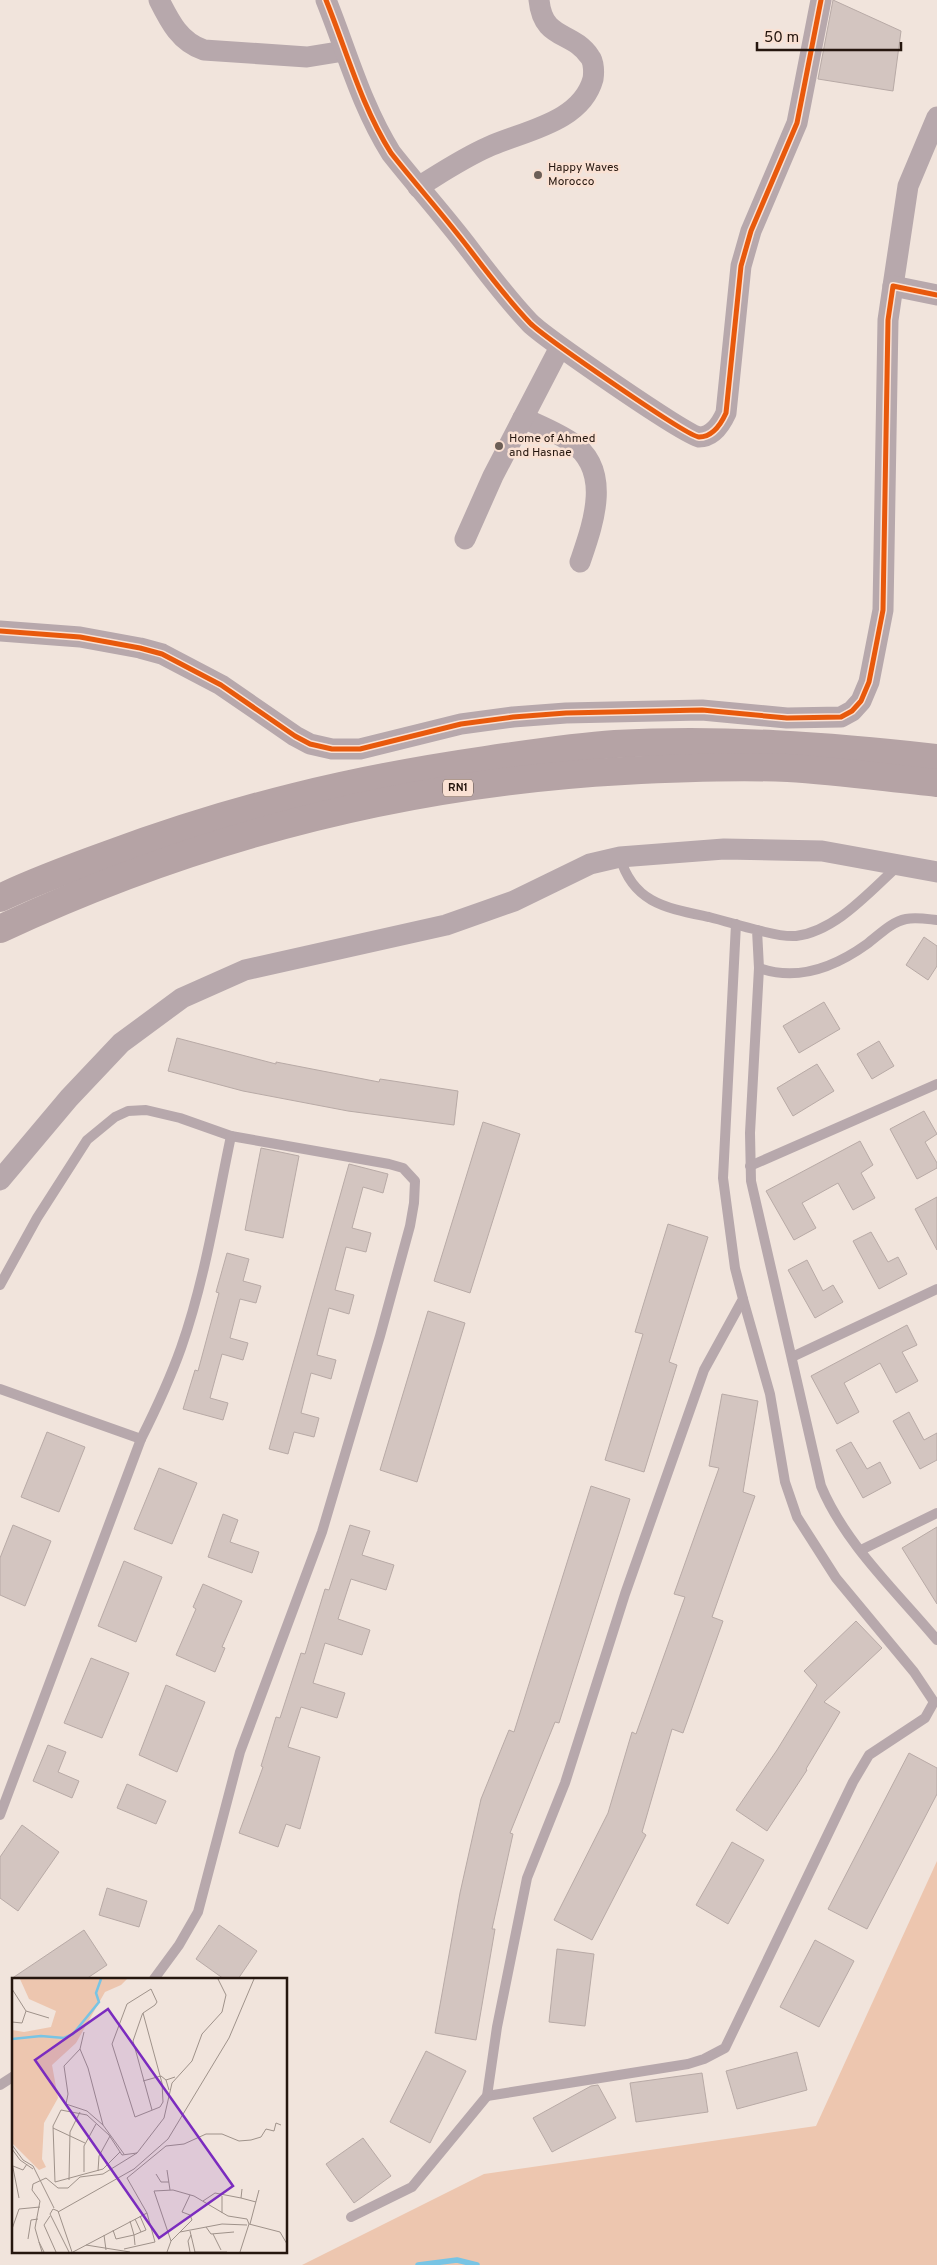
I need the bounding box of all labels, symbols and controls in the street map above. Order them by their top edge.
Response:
scale bar [757,20,901,52]
text: 50 m [764,29,799,48]
place label: Happy Waves Morocco [548,160,619,190]
marker: Happy Waves Morocco [532,169,544,181]
place label: Home of Ahmed and Hasnae [509,431,595,461]
marker: Home of Ahmed and Hasnae [493,440,505,452]
road number: RN1 [443,780,473,796]
inset map [12,1978,288,2252]

